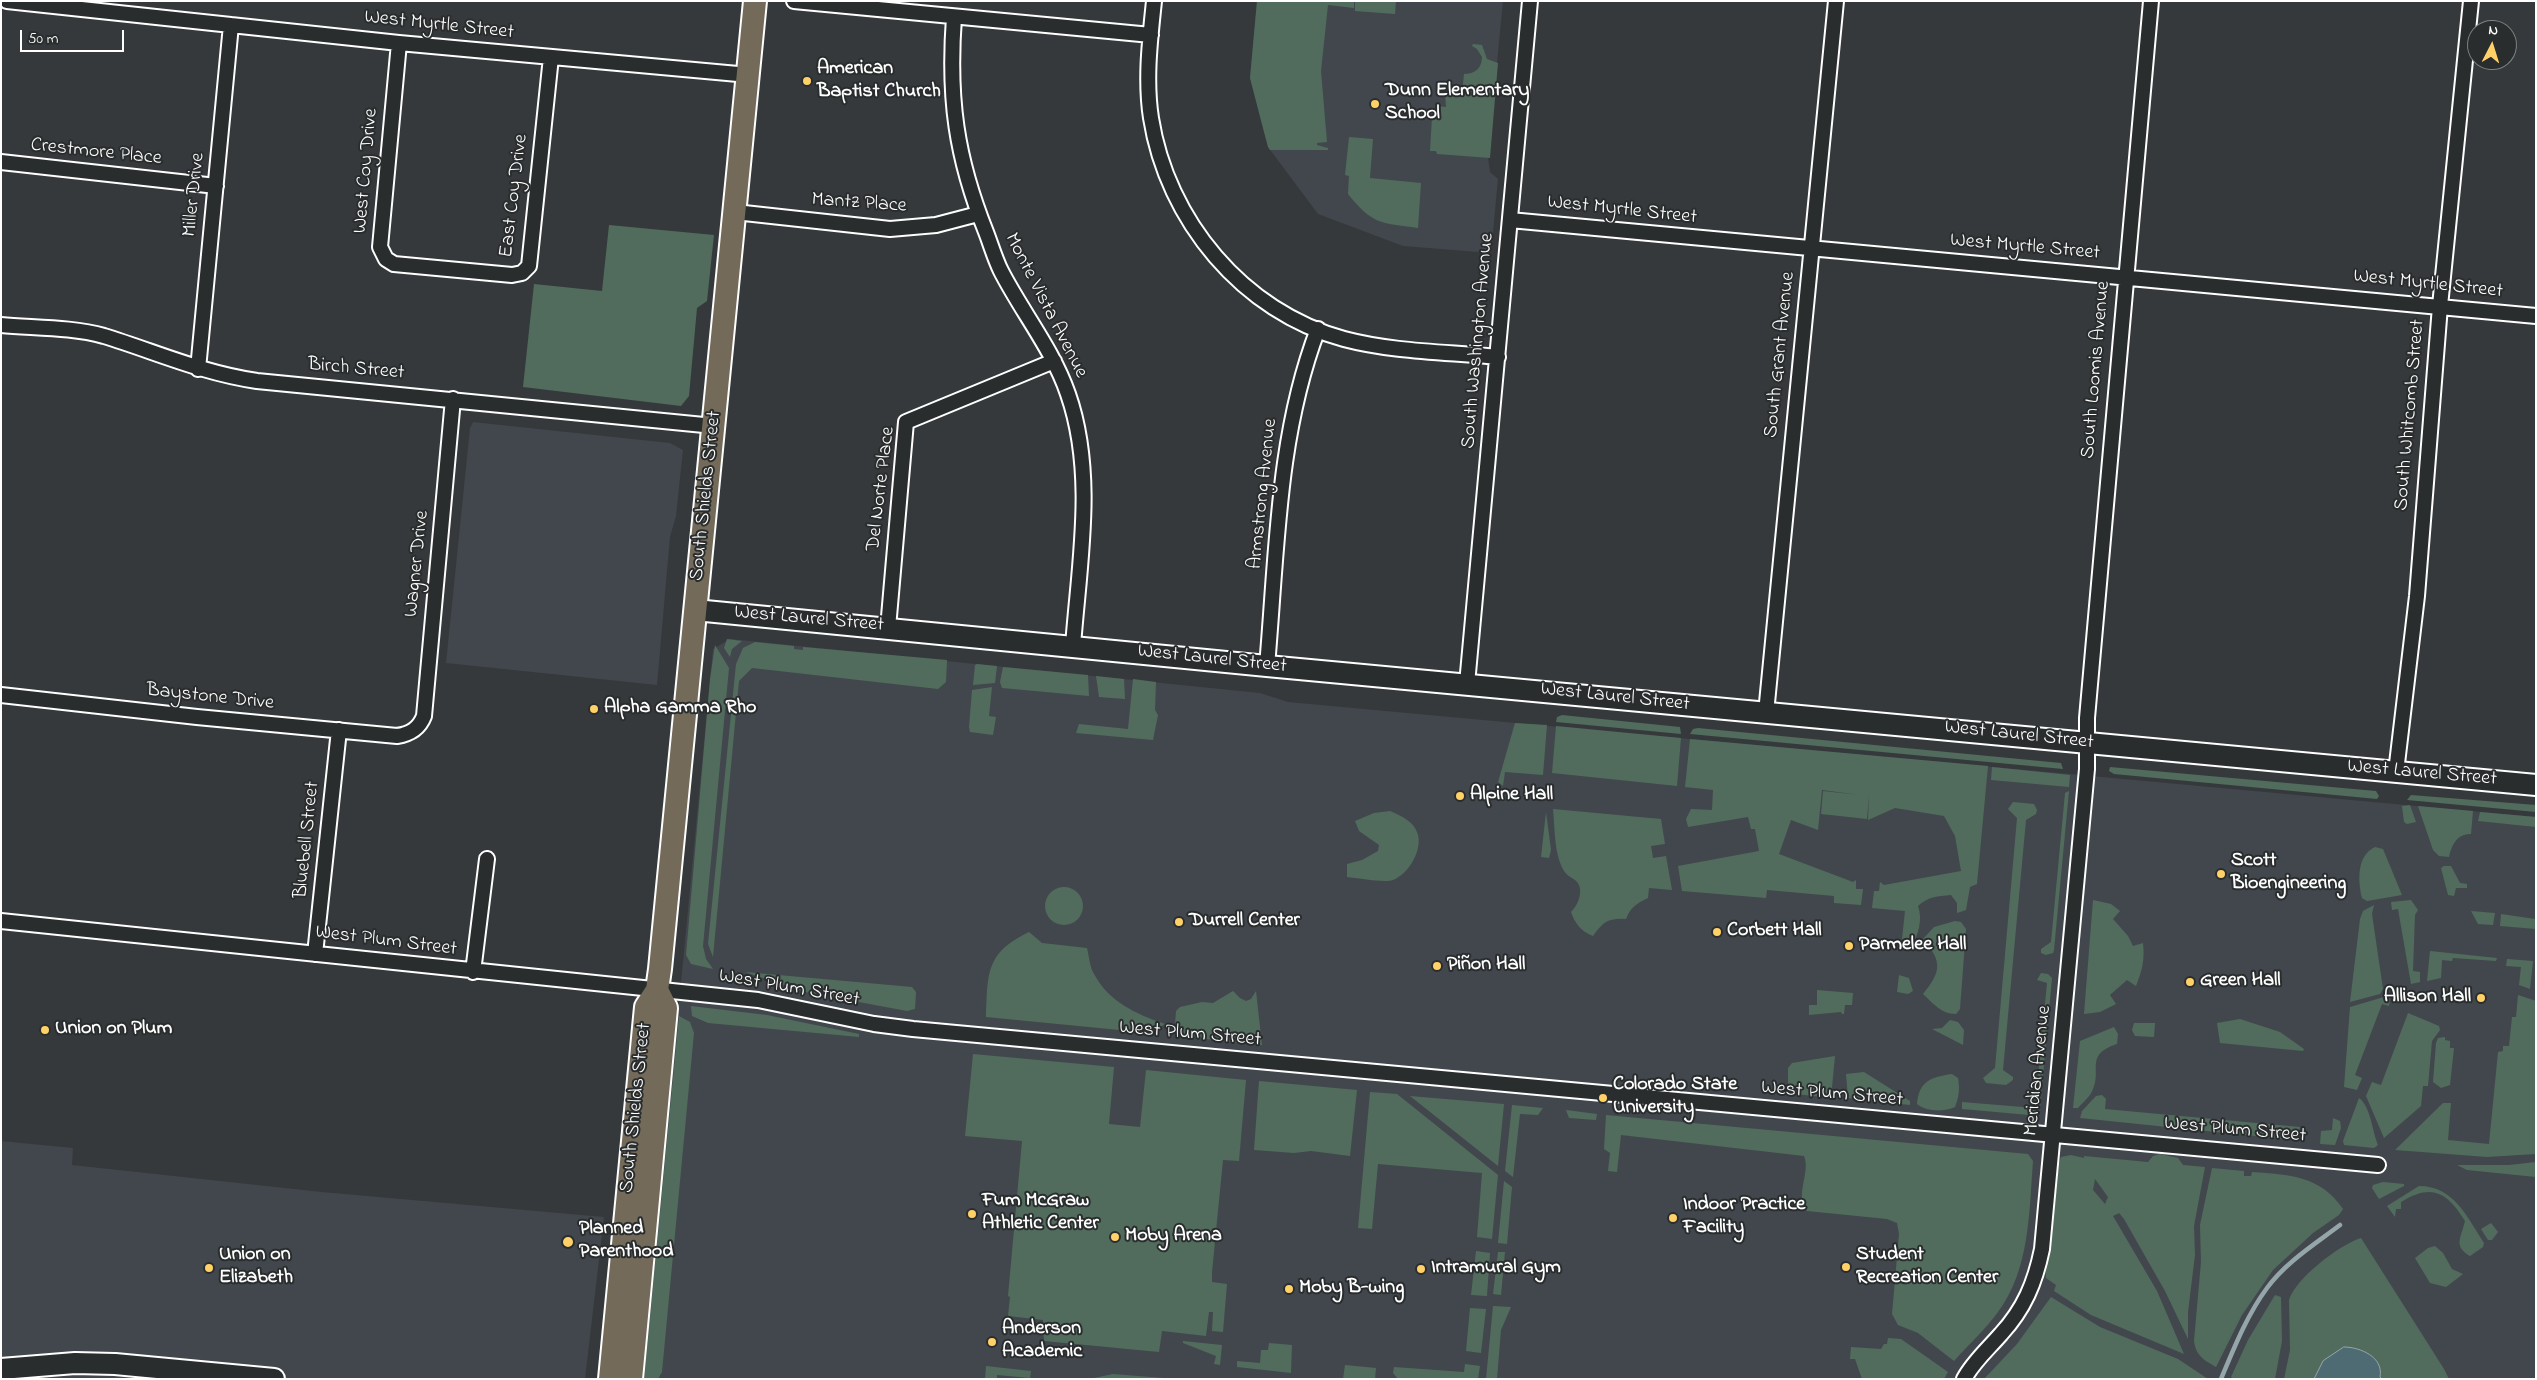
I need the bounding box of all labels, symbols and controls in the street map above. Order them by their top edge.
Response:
street label: West Myrtle Street [363,6,515,46]
scale bar [22,20,126,52]
north arrow [2467,20,2517,70]
text: N [2488,20,2499,41]
text: 50 m [28,28,58,50]
place label: American Baptist Church [817,58,941,105]
marker: American Baptist Church [801,75,813,87]
place label: Dunn Elementary School [1385,80,1529,127]
marker: Dunn Elementary School [1369,98,1381,110]
street label: West Coy Drive [350,107,384,235]
street label: East Coy Drive [496,133,534,259]
street label: Crestmore Place [29,134,163,172]
street label: Miller Drive [179,152,211,238]
street label: Mantz Place [811,189,907,219]
street label: West Myrtle Street [1546,191,1698,231]
street label: Monte Vista Avenue [998,229,1092,383]
street label: West Myrtle Street [1949,229,2101,267]
street label: South Washington Avenue [1458,232,1500,450]
street label: West Myrtle Street [2352,265,2504,305]
street label: South Grant Avenue [1760,271,1802,439]
street label: South Loomis Avenue [2077,280,2117,460]
street label: South Whitcomb Street [2391,318,2431,512]
street label: Birch Street [307,354,405,386]
street label: South Shields Street [686,410,728,582]
street label: Armstrong Avenue [1244,418,1284,570]
street label: Del Norte Place [862,425,902,553]
street label: Wagner Drive [400,509,436,619]
street label: West Laurel Street [733,602,885,638]
street label: West Laurel Street [1136,640,1288,680]
street label: West Laurel Street [1539,678,1691,718]
street label: Baystone Drive [145,679,275,717]
place label: Alpha Gamma Rho [604,697,756,721]
marker: Alpha Gamma Rho [588,703,600,715]
street label: West Laurel Street [1943,716,2095,756]
street label: West Laurel Street [2346,756,2498,792]
street label: Bluebell Street [290,780,326,900]
place label: Alpine Hall [1470,784,1553,808]
marker: Alpine Hall [1454,790,1466,802]
place label: Scott Bioengineering [2231,850,2346,897]
marker: Scott Bioengineering [2215,868,2227,880]
place label: Durrell Center [1189,910,1300,934]
marker: Durrell Center [1173,916,1185,928]
place label: Corbett Hall [1727,920,1822,944]
street label: West Plum Street [314,921,458,963]
marker: Corbett Hall [1711,926,1723,938]
place label: Parmelee Hall [1859,934,1966,958]
marker: Parmelee Hall [1843,940,1855,952]
place label: Piñon Hall [1447,954,1525,978]
marker: Piñon Hall [1431,960,1443,972]
street label: West Plum Street [717,965,861,1013]
place label: Green Hall [2200,970,2281,994]
marker: Green Hall [2184,976,2196,988]
place label: Allison Hall [2384,986,2471,1010]
marker: Allison Hall [2475,992,2487,1004]
street label: Meridian Avenue [2020,1005,2058,1137]
street label: West Plum Street [1118,1017,1262,1053]
place label: Union on Plum [55,1018,172,1042]
street label: South Shields Street [616,1022,658,1194]
marker: Union on Plum [39,1024,51,1036]
place label: Colorado State University [1613,1074,1737,1121]
street label: West Plum Street [1760,1077,1904,1113]
marker: Colorado State University [1597,1092,1609,1104]
street label: West Plum Street [2163,1113,2307,1149]
place label: Fum McGraw Athletic Center [982,1190,1099,1237]
place label: Indoor Practice Facility [1683,1194,1805,1241]
marker: Fum McGraw Athletic Center [966,1208,978,1220]
marker: Indoor Practice Facility [1667,1212,1679,1224]
place label: Planned Parenthood [579,1218,673,1265]
place label: Moby Arena [1125,1225,1222,1249]
marker: Moby Arena [1109,1231,1121,1243]
marker: Planned Parenthood [561,1235,575,1249]
place label: Union on Elizabeth [219,1244,293,1291]
place label: Student Recreation Center [1856,1244,1998,1291]
place label: Intramural Gym [1431,1257,1561,1281]
marker: Student Recreation Center [1840,1261,1852,1273]
marker: Union on Elizabeth [203,1262,215,1274]
marker: Intramural Gym [1415,1263,1427,1275]
place label: Moby B-wing [1299,1277,1404,1301]
marker: Moby B-wing [1283,1283,1295,1295]
place label: Anderson Academic [1002,1318,1082,1365]
marker: Anderson Academic [986,1336,998,1348]

